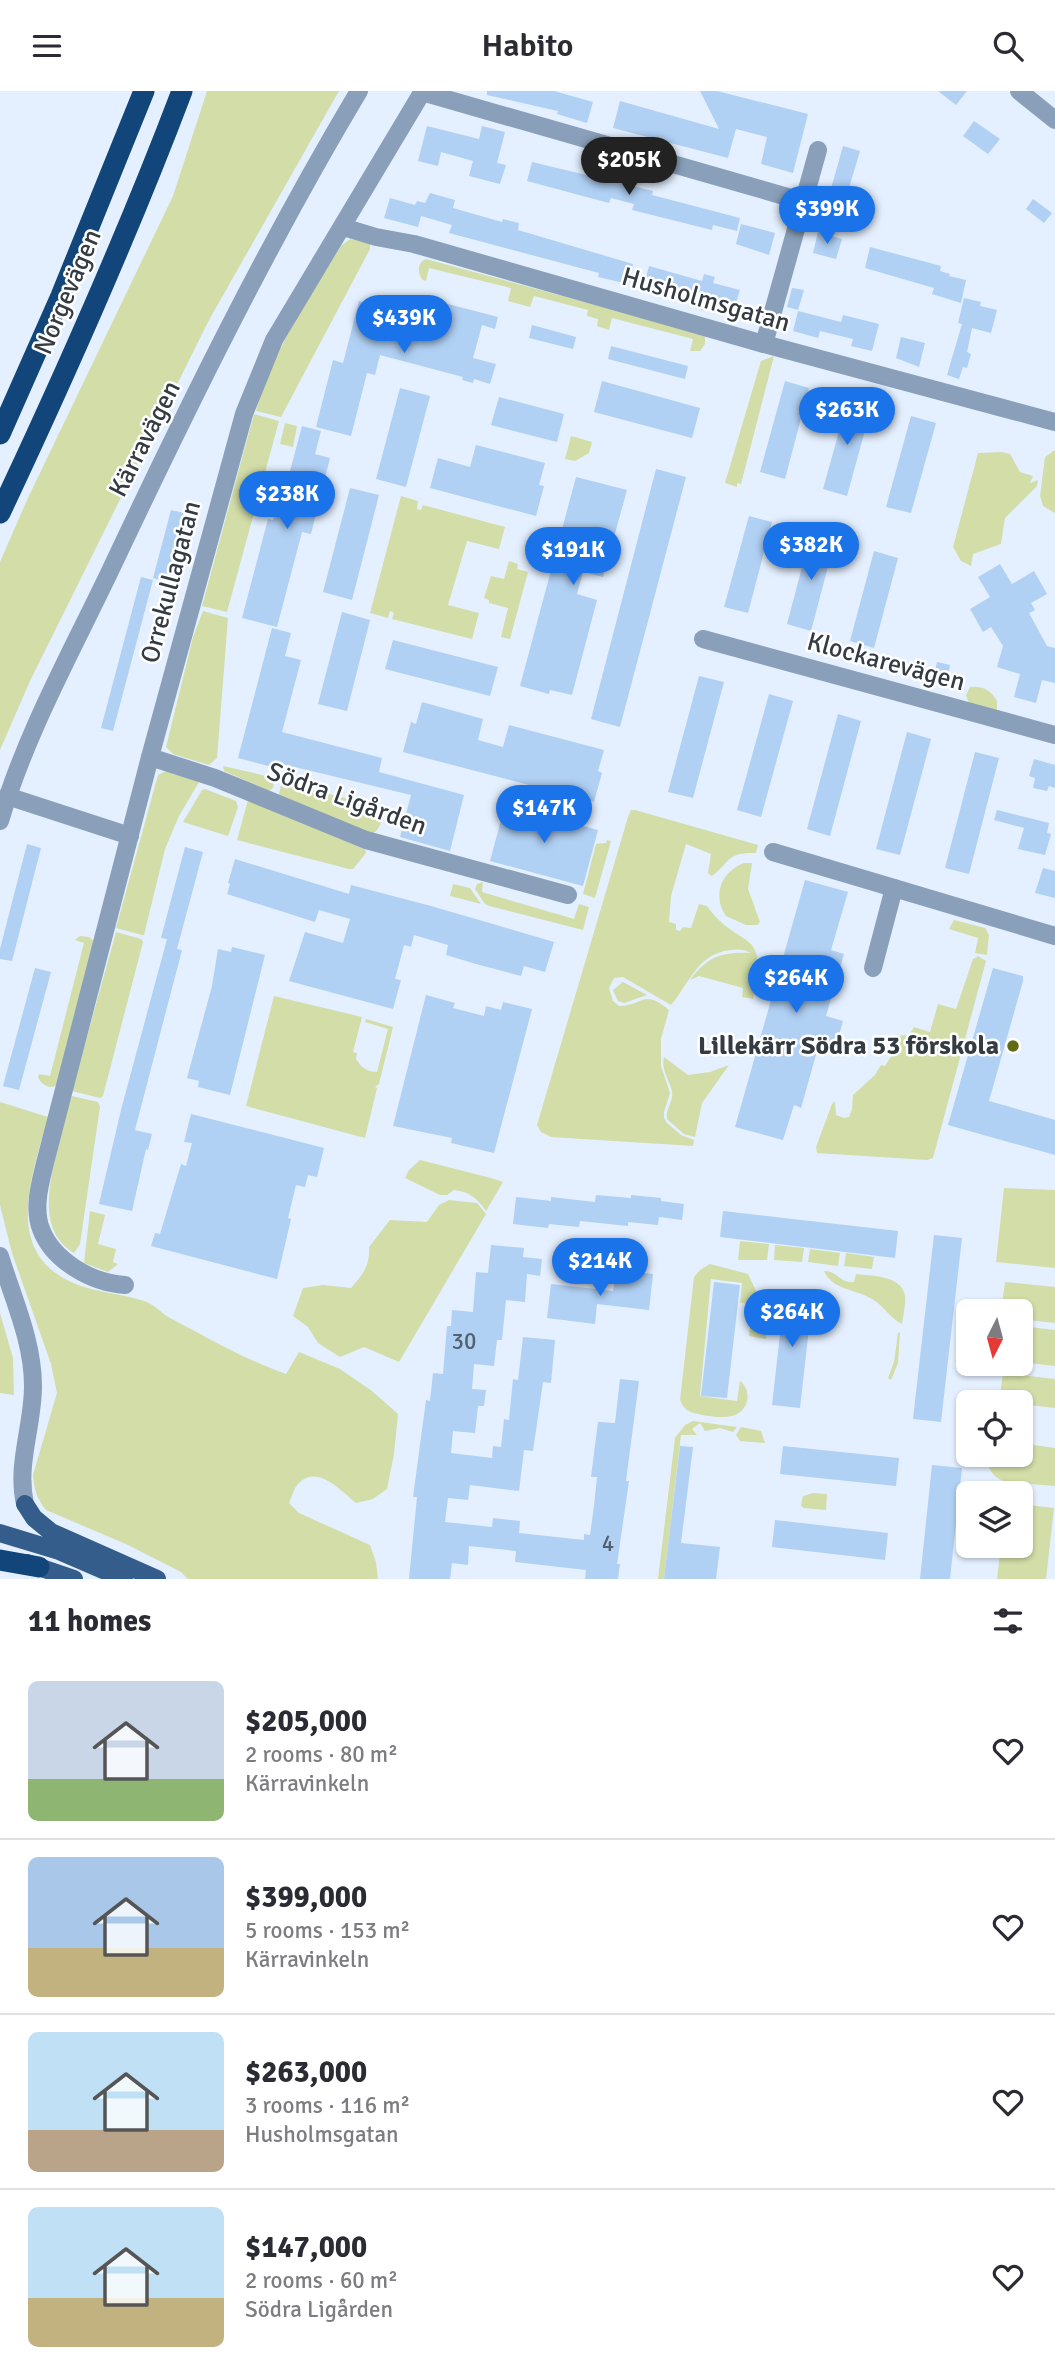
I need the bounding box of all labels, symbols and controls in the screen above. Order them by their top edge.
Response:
text: Habito [481,26,574,65]
icon: menu [28,27,66,65]
icon: search [989,27,1027,65]
pin: $205K [580,137,678,197]
text: $205K [597,145,661,174]
pin: $399K [778,187,876,246]
text: $399K [795,194,859,223]
street label: Norgevägen [27,225,109,359]
street label: Husholmsgatan [618,261,794,339]
pin: $439K [355,295,453,355]
text: $439K [372,303,436,332]
street label: Kärravägen [102,376,188,502]
pin: $263K [798,387,896,447]
text: $263K [815,395,879,424]
pin: $238K [238,471,336,531]
text: $238K [255,479,319,508]
street label: Orrekullagatan [134,497,208,667]
pin: $382K [762,523,860,582]
pin: $191K [524,527,622,587]
text: $382K [779,530,843,559]
text: $191K [541,535,605,564]
street label: Klockarevägen [803,626,969,698]
street label: Södra Ligården [263,755,431,843]
pin: $147K [495,785,593,845]
text: $147K [512,793,576,822]
pin: $264K [747,955,845,1015]
text: $264K [764,963,828,992]
place label: Lillekärr Södra 53 förskola [698,1030,999,1062]
marker: Lillekärr Södra 53 förskola [1005,1038,1021,1054]
pin: $214K [551,1239,649,1298]
text: $214K [568,1246,632,1275]
pin: $264K [743,1289,841,1349]
text: $264K [760,1297,824,1326]
north arrow [956,1299,1032,1375]
map controls [956,1299,1033,1558]
house number: 30 [452,1327,476,1356]
button: locate [956,1390,1033,1467]
button: layers [956,1481,1033,1558]
house number: 4 [602,1529,614,1558]
icon: filters [989,1602,1027,1640]
text: 11 homes [28,1603,151,1640]
text: $205,000 [245,1703,367,1740]
icon: home [84,1709,168,1793]
icon: heart [989,1732,1027,1770]
text: 2 rooms · 80 m² [245,1740,398,1769]
text: Kärravinkeln [245,1769,369,1798]
text: $399,000 [245,1879,367,1916]
icon: home [84,1885,168,1969]
icon: heart [989,1908,1027,1946]
text: 5 rooms · 153 m² [245,1916,410,1945]
text: Kärravinkeln [245,1945,369,1974]
text: $263,000 [245,2054,367,2091]
icon: home [84,2060,168,2144]
icon: heart [989,2083,1027,2121]
text: 3 rooms · 116 m² [245,2091,410,2120]
text: Husholmsgatan [245,2120,399,2149]
text: $147,000 [245,2229,367,2266]
icon: home [84,2235,168,2319]
icon: heart [989,2258,1027,2296]
text: 2 rooms · 60 m² [245,2266,398,2295]
text: Södra Ligården [245,2295,393,2324]

